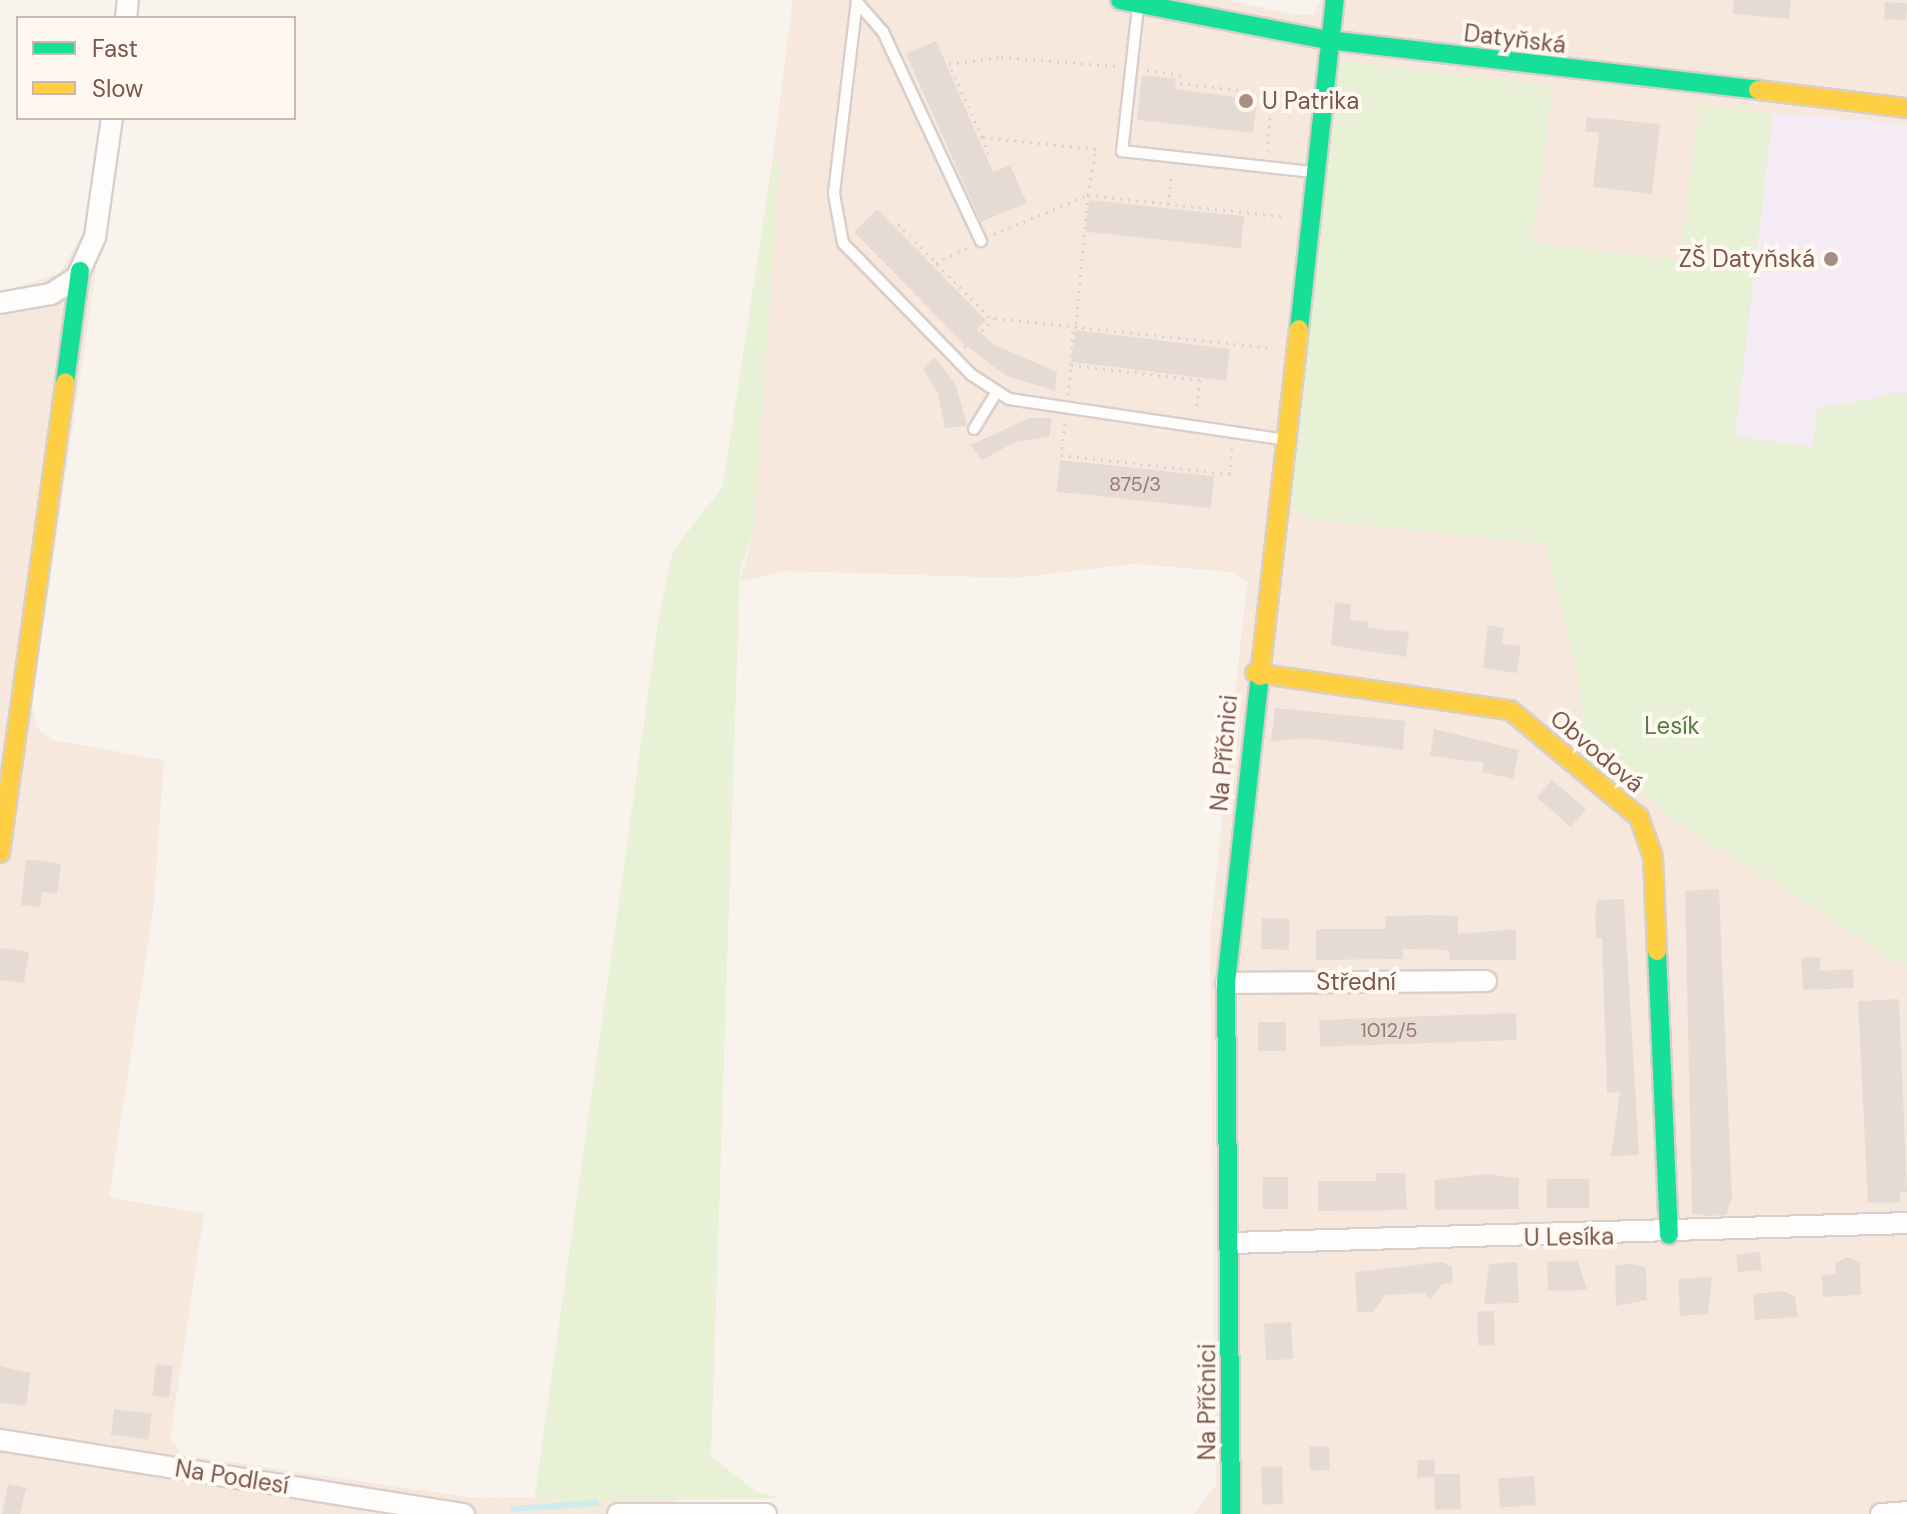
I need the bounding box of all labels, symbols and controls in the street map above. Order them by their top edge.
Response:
legend [16,16,296,120]
street label: Datyňská [1462,18,1568,60]
text: Fast [92,33,138,64]
text: Slow [92,73,143,104]
place label: U Patrika [1262,87,1359,115]
marker: U Patrika [1237,92,1255,110]
place label: ZŠ Datyňská [1679,245,1815,273]
marker: ZŠ Datyňská [1822,250,1840,268]
house number: 875/3 [1109,472,1161,496]
street label: Na Příčnici [1205,694,1243,812]
street label: Obvodová [1544,704,1650,798]
park label: Lesík [1644,712,1700,740]
street label: Střední [1316,968,1396,996]
house number: 1012/5 [1360,1018,1418,1042]
street label: U Lesíka [1524,1222,1614,1252]
street label: Na Příčnici [1193,1344,1221,1460]
street label: Na Podlesí [173,1454,291,1500]

